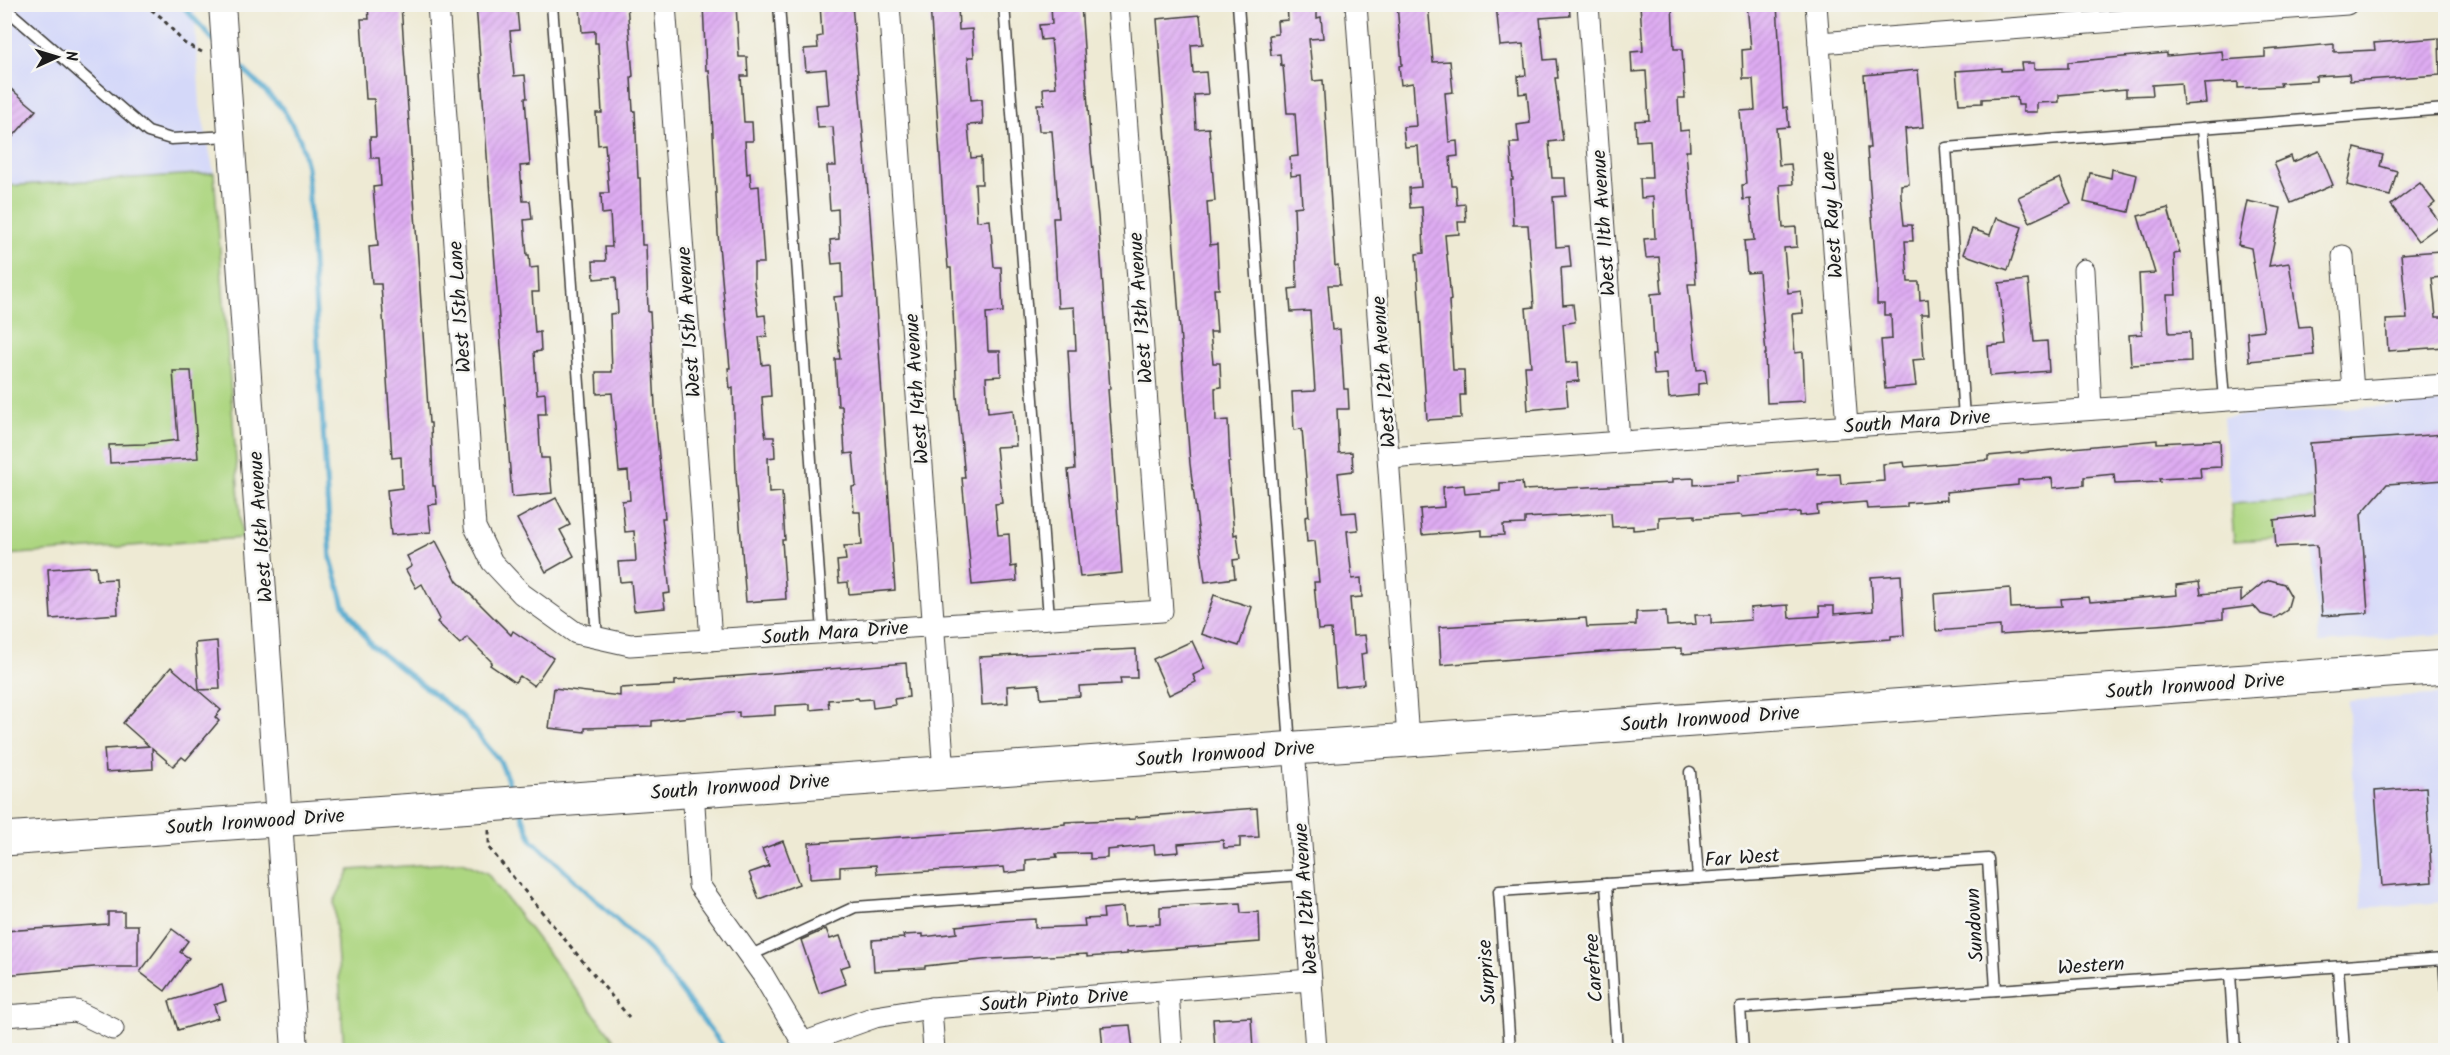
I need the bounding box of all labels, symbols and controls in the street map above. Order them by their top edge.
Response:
north arrow [27,27,87,87]
text: N [58,50,83,62]
street label: West 11th Avenue [1584,149,1626,297]
street label: West Ray Lane [1813,150,1853,279]
street label: West 13th Avenue [1121,231,1163,385]
street label: West 15th Lane [440,240,482,374]
street label: West 15th Avenue [669,245,711,398]
street label: West 12th Avenue [1364,295,1406,449]
street label: West 14th Avenue [897,312,939,466]
street label: South Mara Drive [1843,402,1991,444]
street label: West 16th Avenue [241,450,283,604]
street label: South Mara Drive [761,613,909,655]
street label: South Ironwood Drive [2104,665,2286,709]
street label: South Ironwood Drive [1619,698,1801,742]
street label: South Ironwood Drive [1134,733,1316,777]
street label: South Ironwood Drive [649,766,831,810]
street label: South Ironwood Drive [164,801,346,845]
street label: West 12th Avenue [1286,822,1328,976]
street label: Far West [1703,840,1781,878]
street label: Sundown [1958,887,1994,963]
street label: Carefree [1577,932,1613,1003]
street label: Surprise [1470,938,1506,1006]
street label: Western [2057,949,2126,985]
street label: South Pinto Drive [979,980,1129,1022]

